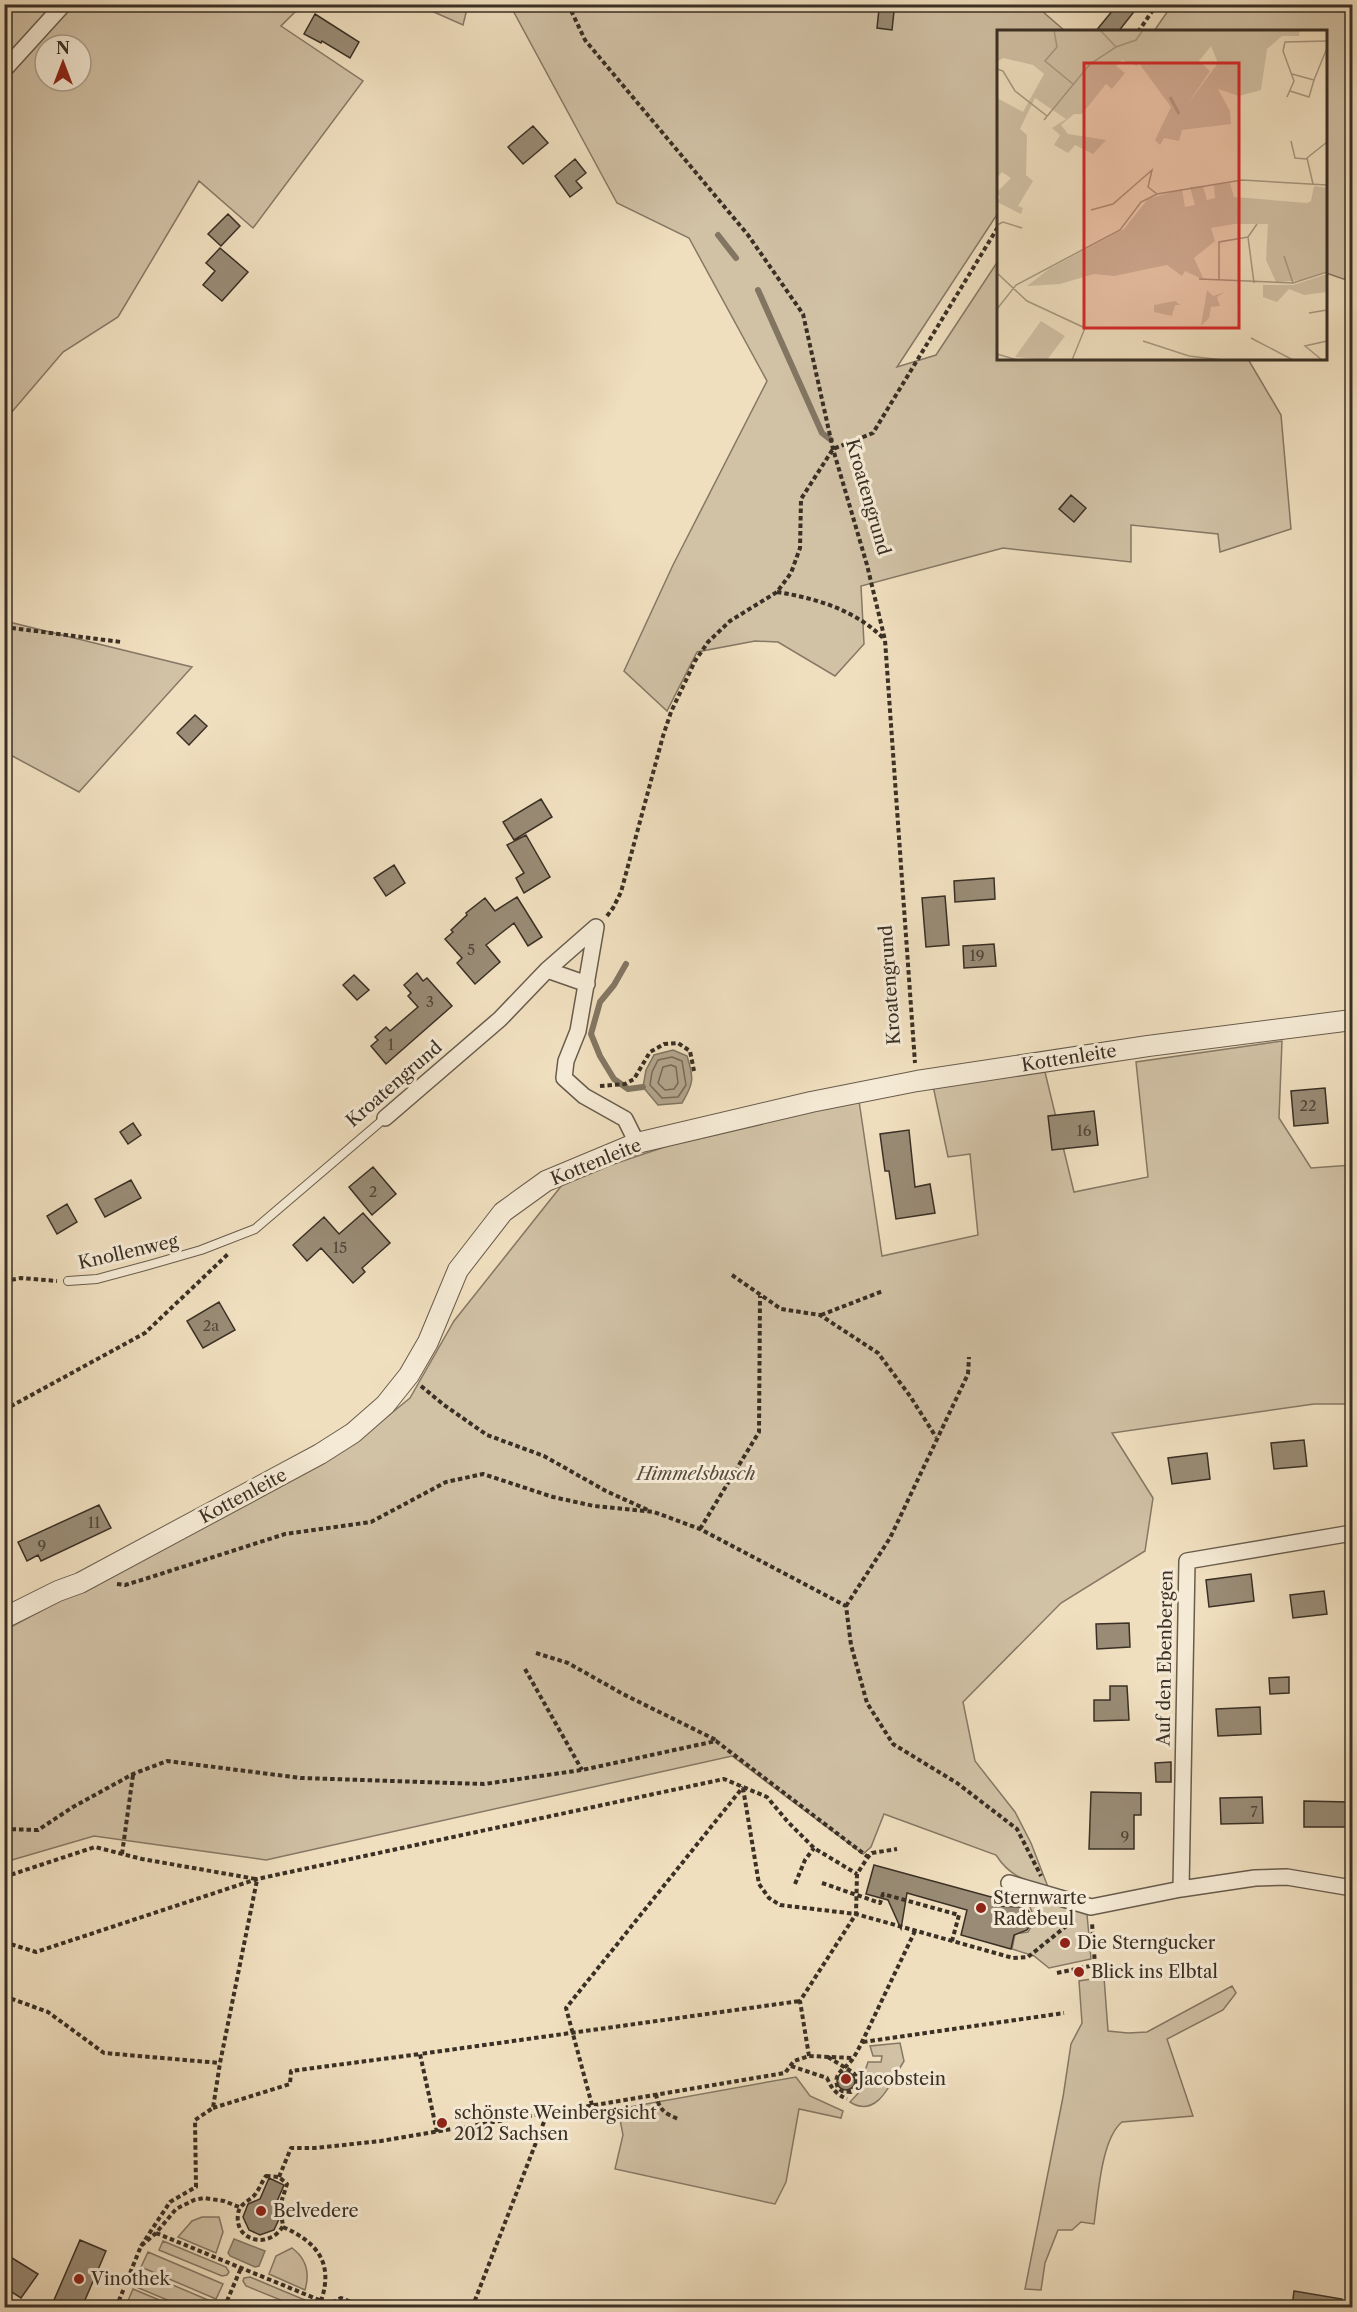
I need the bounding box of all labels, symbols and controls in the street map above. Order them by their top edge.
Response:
inset map [997,30,1327,360]
north arrow [33,33,93,93]
text: N [56,38,70,58]
street label: Kroatengrund [841,436,895,558]
street label: Kroatengrund [875,924,905,1046]
house number: 5 [467,940,475,959]
house number: 19 [969,946,985,965]
house number: 3 [426,992,434,1011]
house number: 1 [388,1035,395,1054]
street label: Kroatengrund [342,1036,447,1132]
street label: Kottenleite [1020,1040,1118,1076]
house number: 22 [1299,1096,1317,1115]
house number: 16 [1076,1121,1092,1140]
street label: Kottenleite [547,1134,645,1190]
house number: 2 [369,1182,377,1201]
street label: Knollenweg [76,1230,181,1274]
house number: 15 [333,1238,347,1257]
house number: 2a [203,1316,219,1335]
park label: Himmelsbusch [635,1463,755,1485]
street label: Kottenleite [196,1464,290,1528]
house number: 11 [88,1513,101,1532]
house number: 9 [38,1536,46,1555]
street label: Auf den Ebenbergen [1152,1570,1178,1747]
house number: 7 [1250,1802,1258,1821]
house number: 9 [1121,1827,1129,1846]
place label: Sternwarte Radebeul [993,1887,1087,1930]
marker: Sternwarte Radebeul [974,1901,988,1915]
place label: Die Sterngucker [1077,1932,1216,1954]
marker: Die Sterngucker [1058,1936,1072,1950]
place label: Blick ins Elbtal [1091,1961,1218,1983]
marker: Blick ins Elbtal [1072,1965,1086,1979]
place label: Jacobstein [855,2068,946,2090]
marker: Jacobstein [839,2072,853,2086]
place label: schönste Weinbergsicht 2012 Sachsen [454,2102,657,2145]
marker: schönste Weinbergsicht 2012 Sachsen [435,2116,449,2130]
place label: Belvedere [273,2200,359,2222]
marker: Belvedere [254,2204,268,2218]
place label: Vinothek [90,2268,171,2290]
marker: Vinothek [72,2272,86,2286]

